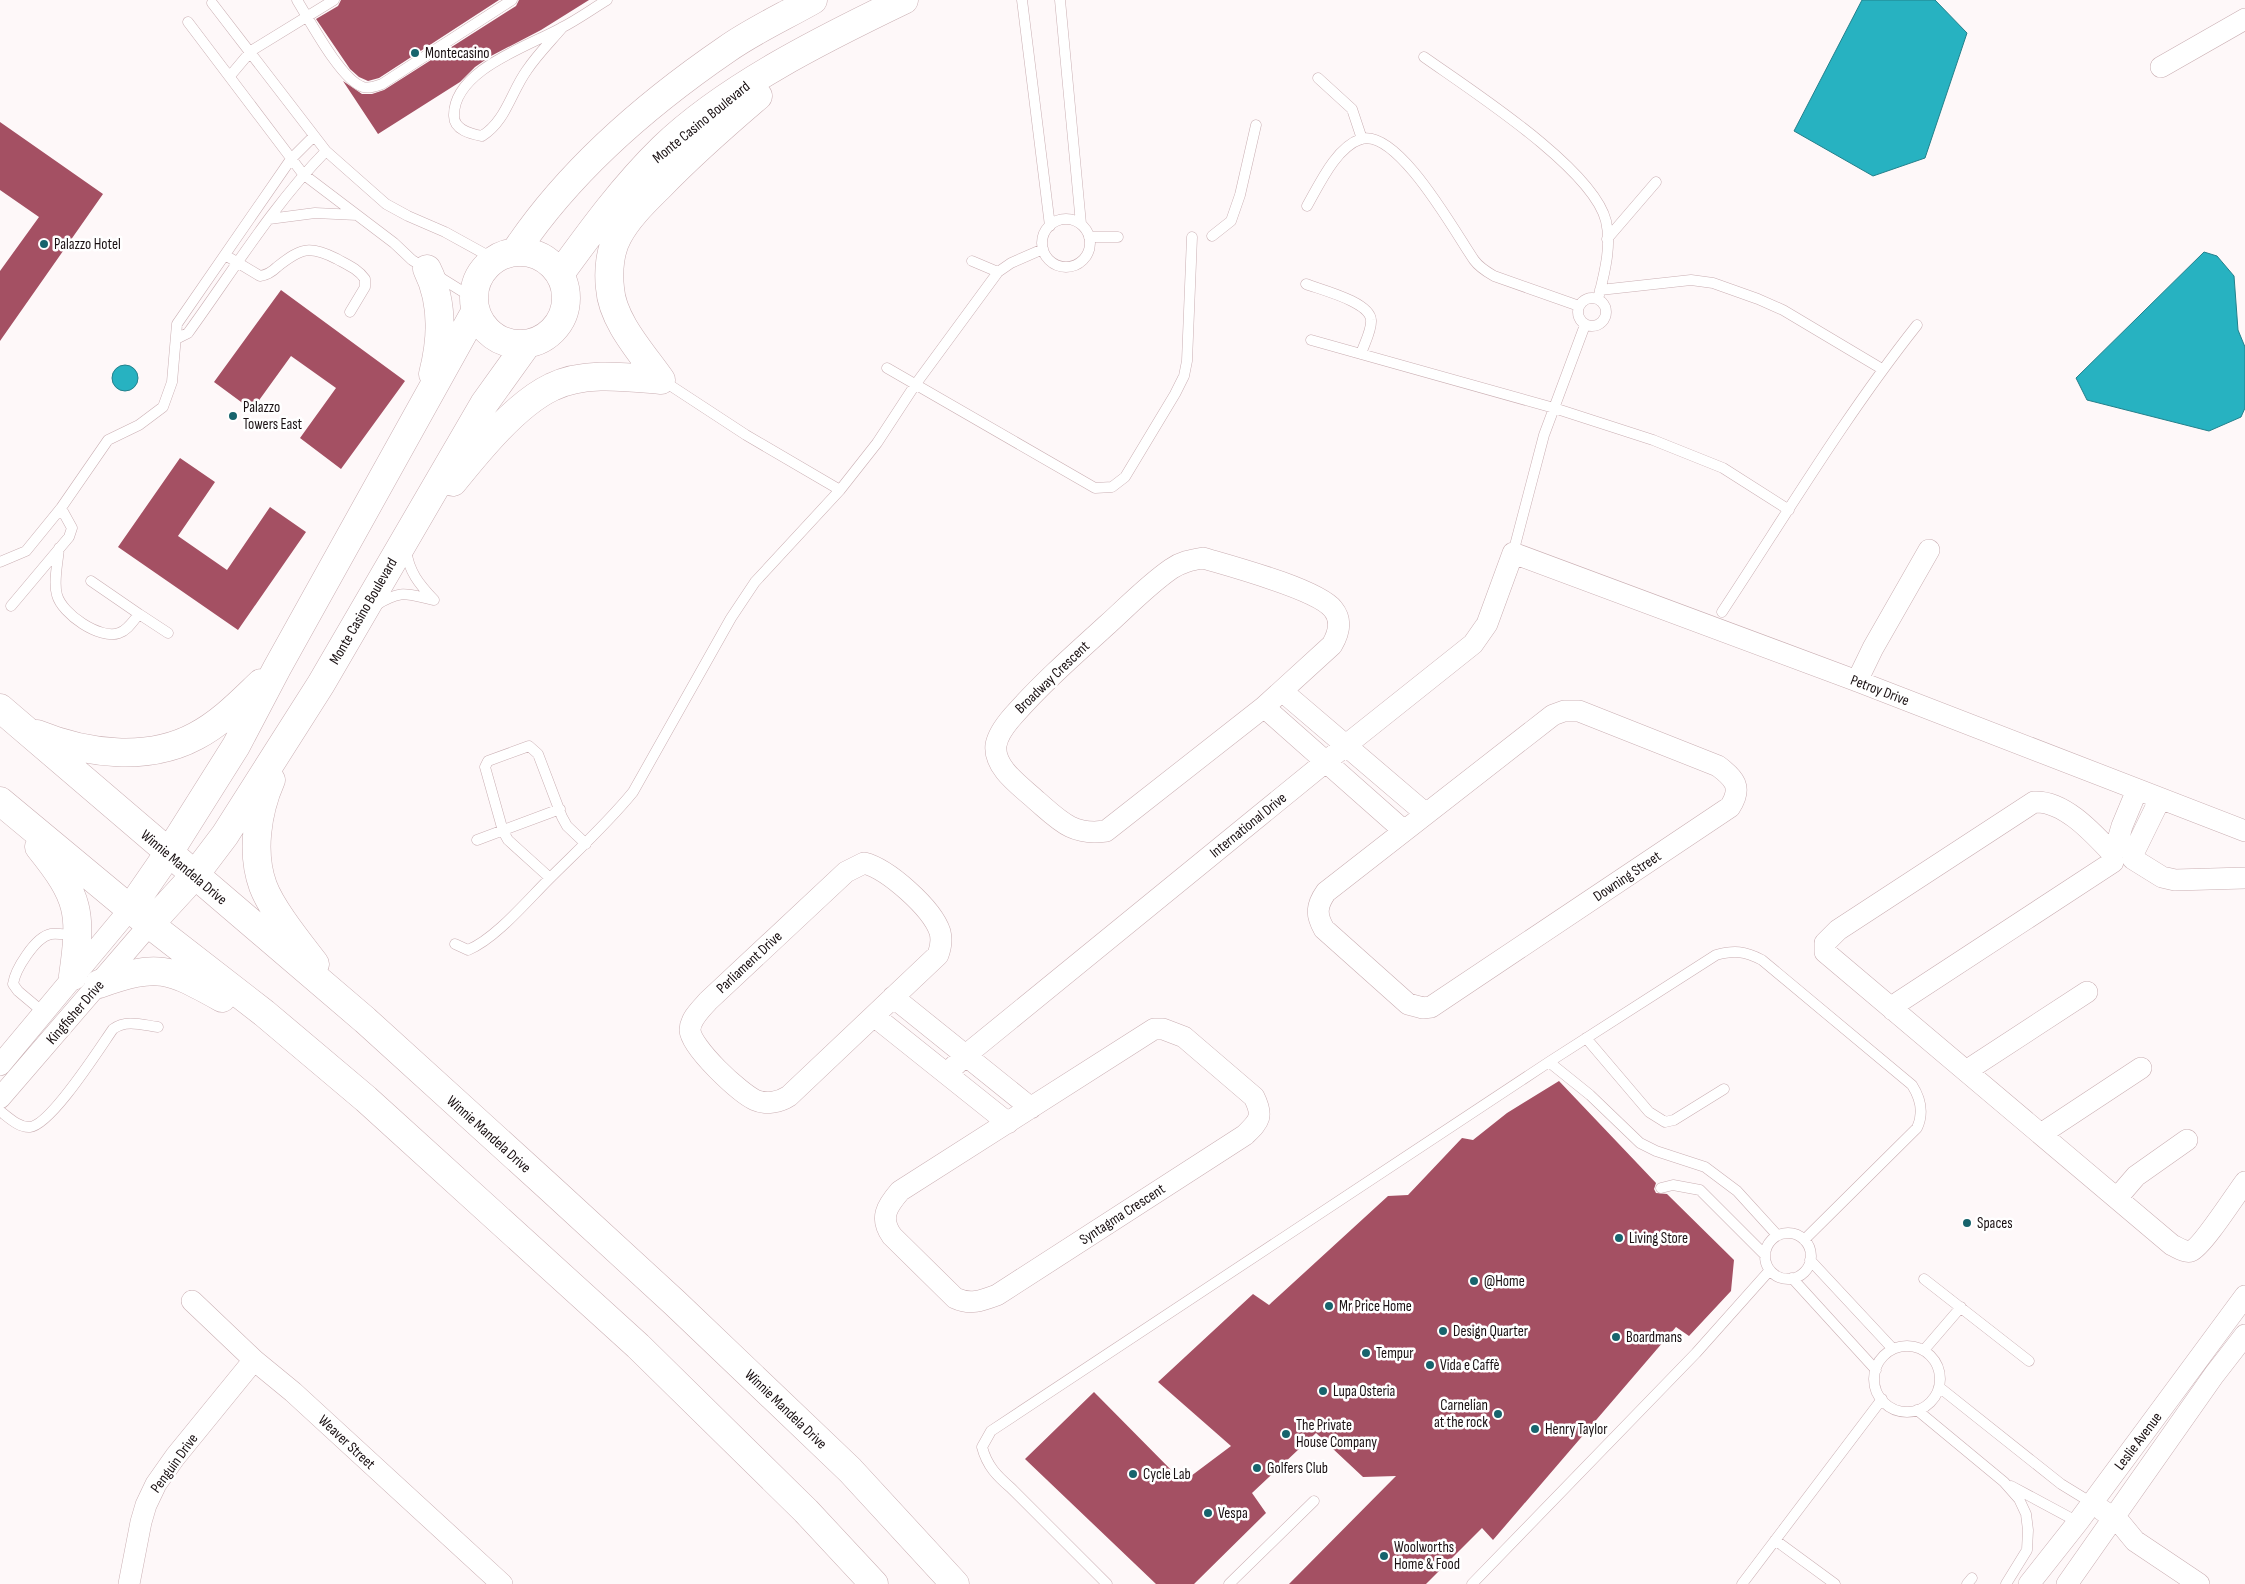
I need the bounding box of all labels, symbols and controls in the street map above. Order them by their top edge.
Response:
place label: Montecasino [425,44,490,63]
marker: Montecasino [409,47,421,59]
street label: Monte Casino Boulevard [649,77,754,168]
place label: Palazzo Hotel [54,235,121,254]
marker: Palazzo Hotel [38,238,50,250]
place label: Palazzo Towers East [243,398,303,434]
marker: Palazzo Towers East [227,410,239,422]
street label: Monte Casino Boulevard [325,554,402,668]
street label: Broadway Crescent [1011,637,1094,718]
street label: Petroy Drive [1848,671,1912,710]
street label: International Drive [1206,789,1291,862]
street label: Winnie Mandela Drive [137,826,231,909]
street label: Downing Street [1590,847,1665,906]
street label: Parliament Drive [712,927,786,998]
street label: Kingfisher Drive [42,976,109,1048]
street label: Winnie Mandela Drive [442,1091,535,1177]
street label: Syntagma Crescent [1076,1179,1169,1249]
place label: Spaces [1977,1214,2013,1233]
marker: Spaces [1961,1217,1973,1229]
place label: Living Store [1629,1229,1688,1248]
marker: Living Store [1613,1232,1625,1244]
place label: @Home [1484,1272,1525,1291]
marker: @Home [1468,1275,1480,1287]
place label: Mr Price Home [1339,1297,1412,1316]
marker: Mr Price Home [1323,1300,1335,1312]
place label: Design Quarter [1453,1322,1529,1341]
marker: Design Quarter [1437,1325,1449,1337]
place label: Boardmans [1626,1328,1682,1347]
marker: Boardmans [1610,1331,1622,1343]
place label: Tempur [1376,1344,1414,1363]
marker: Tempur [1360,1347,1372,1359]
place label: Vida e Caffè [1440,1356,1499,1375]
marker: Vida e Caffè [1424,1359,1436,1371]
street label: Winnie Mandela Drive [741,1365,831,1453]
place label: Lupa Osteria [1333,1382,1396,1401]
marker: Lupa Osteria [1317,1385,1329,1397]
place label: Carnelian at the rock [1434,1396,1488,1432]
marker: Carnelian at the rock [1492,1408,1504,1420]
street label: Leslie Avenue [2110,1409,2166,1474]
street label: Weaver Street [314,1411,380,1474]
place label: The Private House Company [1296,1416,1377,1452]
place label: Henry Taylor [1545,1420,1608,1439]
marker: Henry Taylor [1529,1423,1541,1435]
marker: The Private House Company [1280,1428,1292,1440]
street label: Penguin Drive [146,1430,202,1497]
place label: Golfers Club [1267,1459,1328,1478]
marker: Golfers Club [1251,1462,1263,1474]
place label: Cycle Lab [1143,1465,1191,1484]
marker: Cycle Lab [1127,1468,1139,1480]
place label: Vespa [1218,1504,1248,1523]
marker: Vespa [1202,1507,1214,1519]
place label: Woolworths Home & Food [1394,1538,1460,1574]
marker: Woolworths Home & Food [1378,1550,1390,1562]

